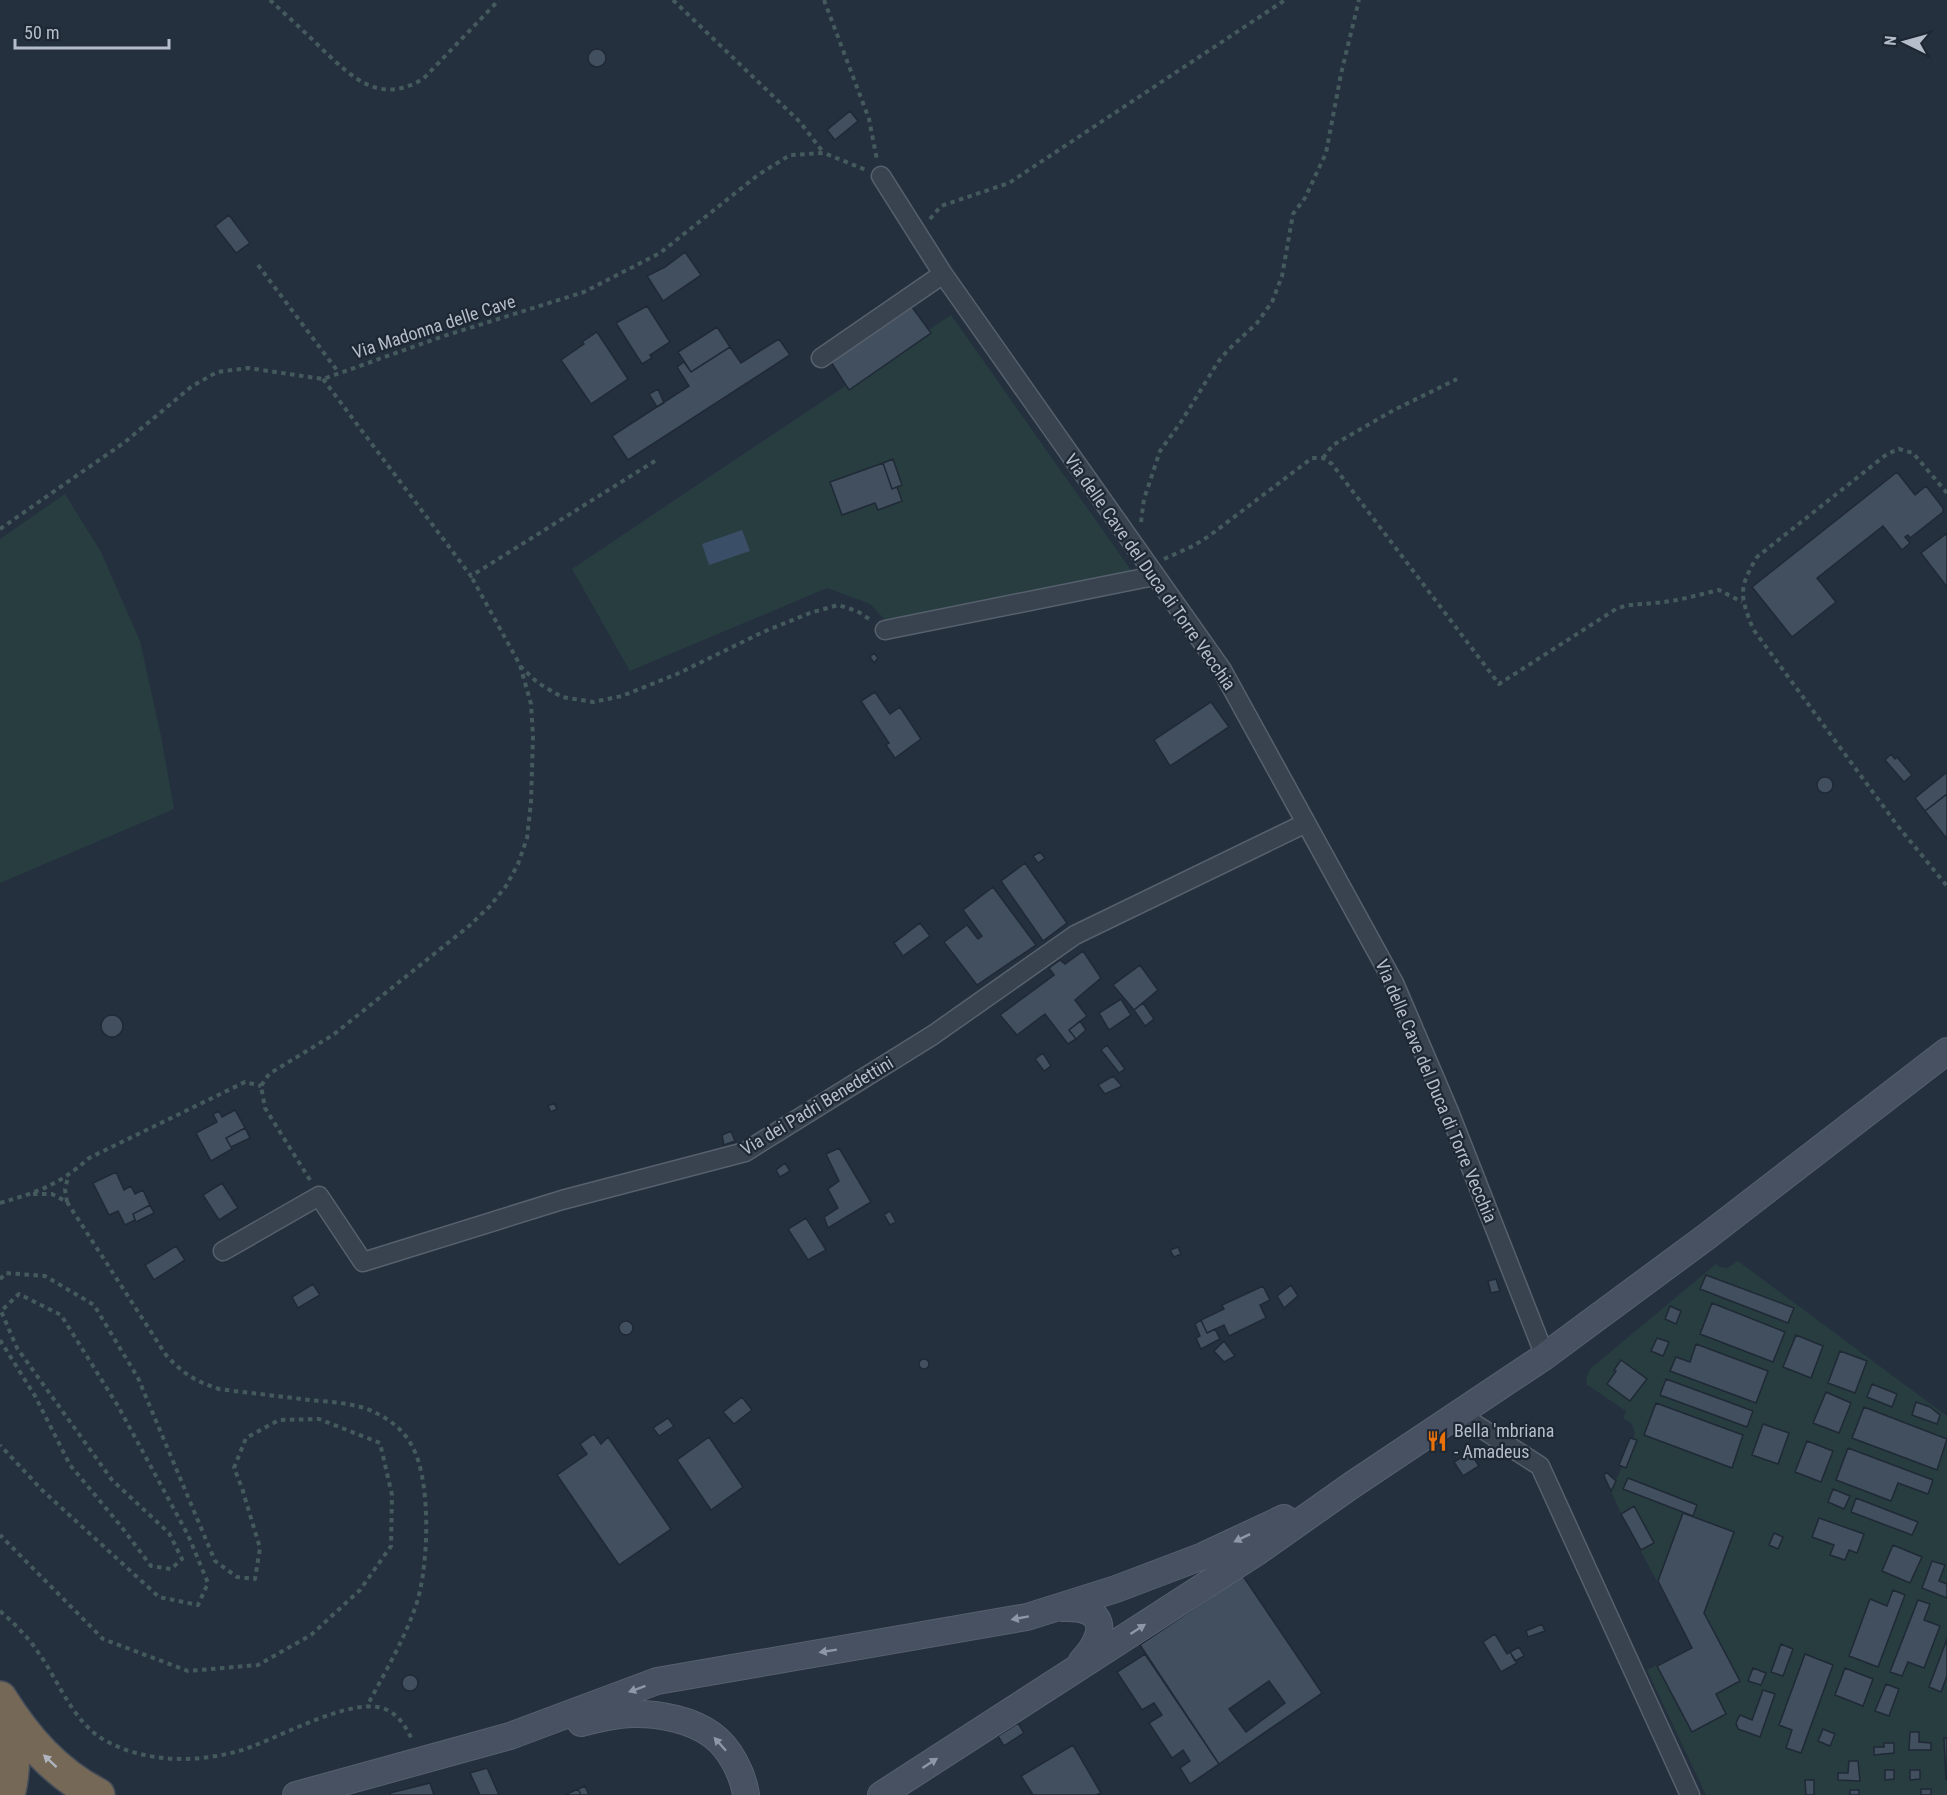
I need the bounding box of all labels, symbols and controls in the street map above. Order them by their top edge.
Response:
scale bar [15,12,170,50]
north arrow [1875,12,1935,72]
text: 50 m [24,22,59,43]
text: N [1881,35,1900,46]
street label: Via Madonna delle Cave [350,290,518,363]
street label: Via delle Cave del Duca di Torre Vecchia [1060,450,1240,694]
street label: Via delle Cave del Duca di Torre Vecchia [1371,956,1502,1225]
street label: Via dei Padri Benedettini [737,1052,897,1159]
place label: Bella 'mbriana - Amadeus [1454,1420,1554,1462]
restaurant icon: Bella 'mbriana - Amadeus [1425,1429,1449,1453]
one-way arrow [1234,1533,1251,1542]
one-way arrow [1010,1614,1029,1623]
one-way arrow [1130,1623,1146,1634]
one-way arrow [818,1646,837,1655]
one-way arrow [628,1684,646,1694]
one-way arrow [713,1736,727,1751]
one-way arrow [43,1755,57,1769]
one-way arrow [922,1758,938,1769]

